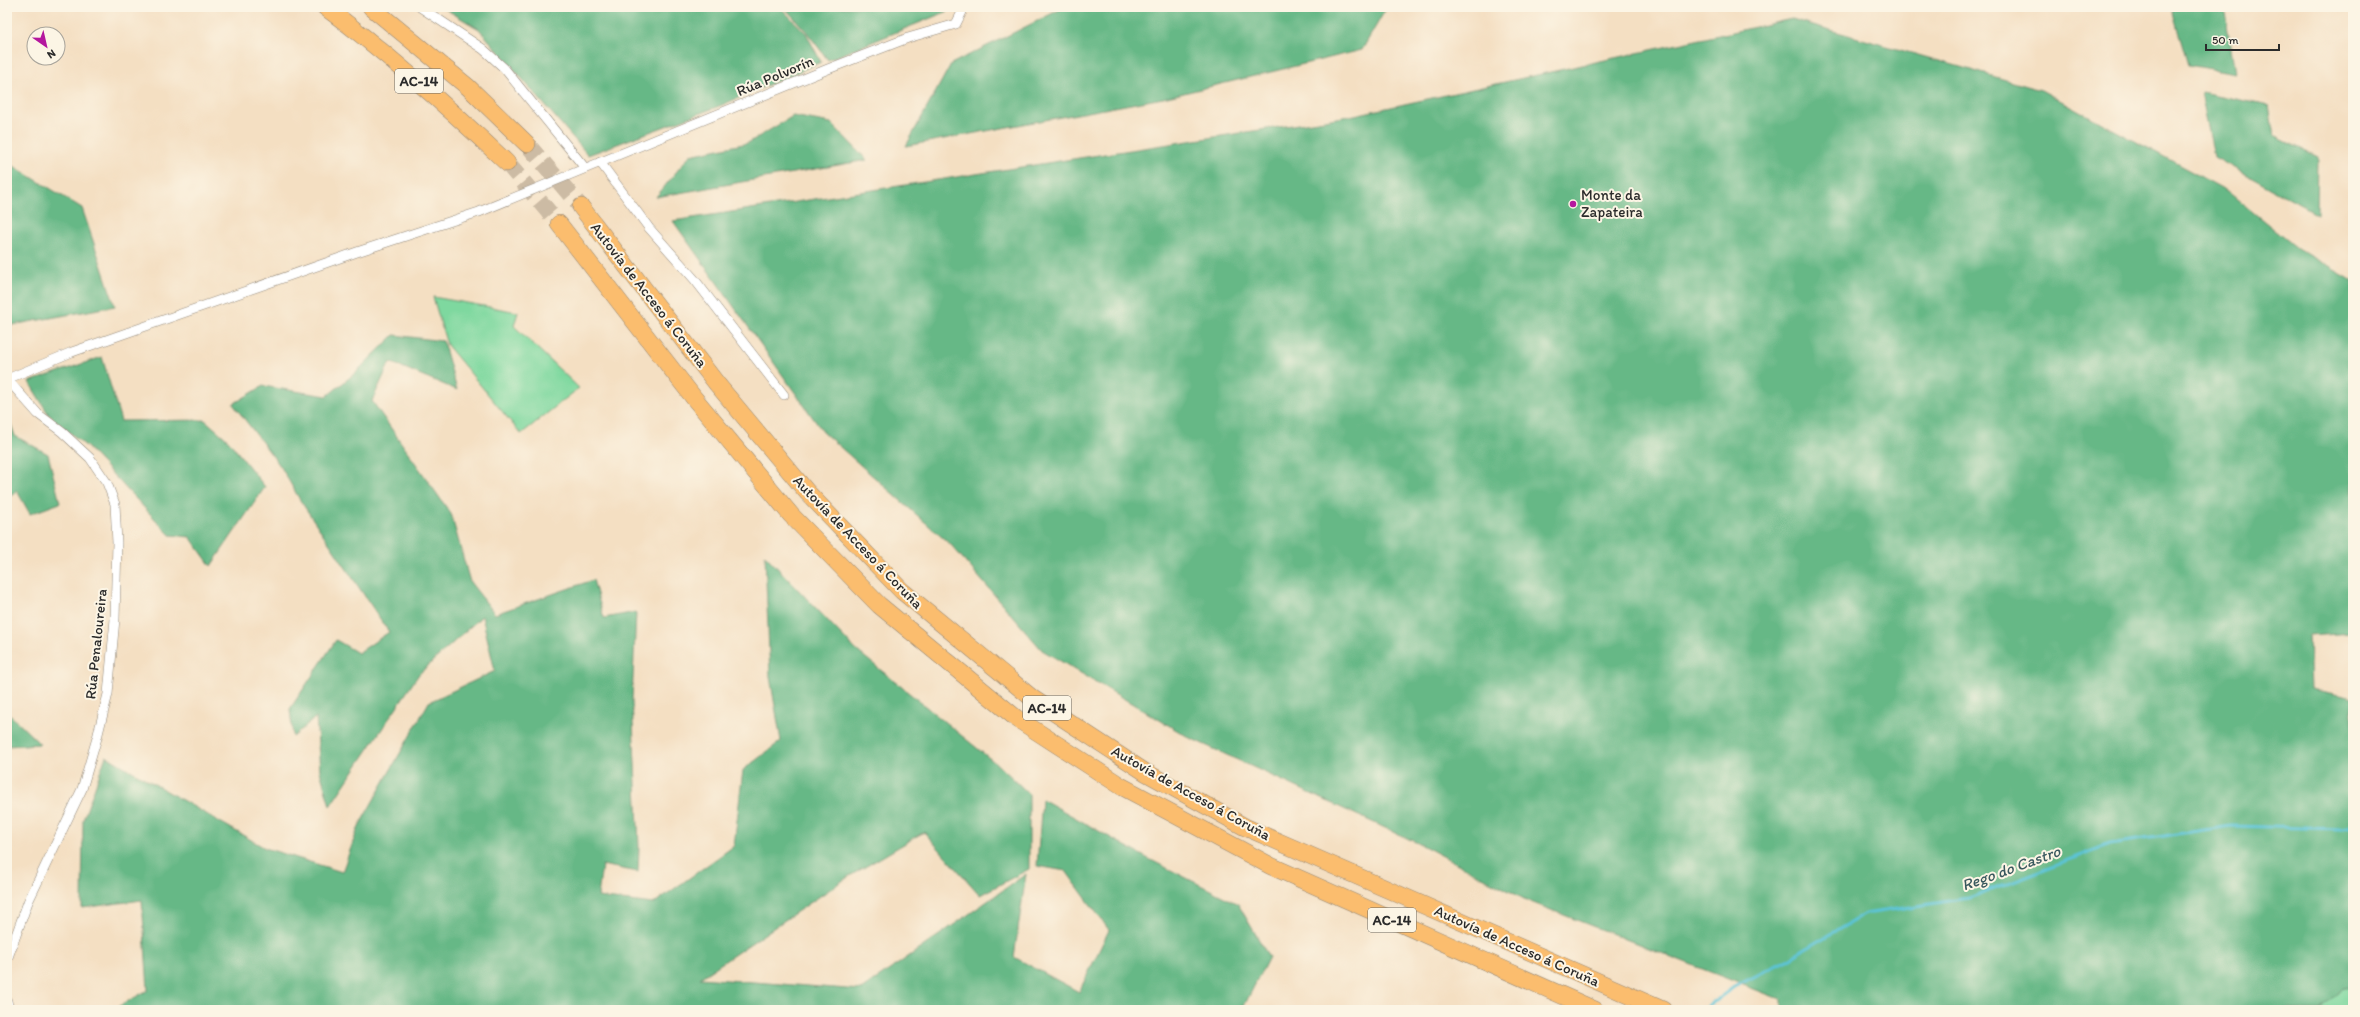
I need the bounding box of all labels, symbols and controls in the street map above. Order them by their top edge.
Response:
north arrow [26,26,66,66]
scale bar [2206,26,2279,52]
text: 50 m [2212,33,2238,47]
text: N [45,46,58,61]
street label: Rúa Polvorín [734,52,817,100]
road number: AC-14 [395,69,443,93]
place label: Monte da Zapateira [1581,186,1643,221]
marker: Monte da Zapateira [1568,199,1578,209]
street label: Autovía de Acceso á Coruña [587,219,711,371]
street label: Autovía de Acceso á Coruña [789,471,927,613]
street label: Rúa Penaloureira [81,587,111,700]
road number: AC-14 [1023,696,1071,720]
street label: Autovía de Acceso á Coruña [1108,742,1274,844]
water label: Rego do Castro [1959,841,2064,895]
street label: Autovía de Acceso á Coruña [1432,901,1603,991]
road number: AC-14 [1368,908,1416,932]

